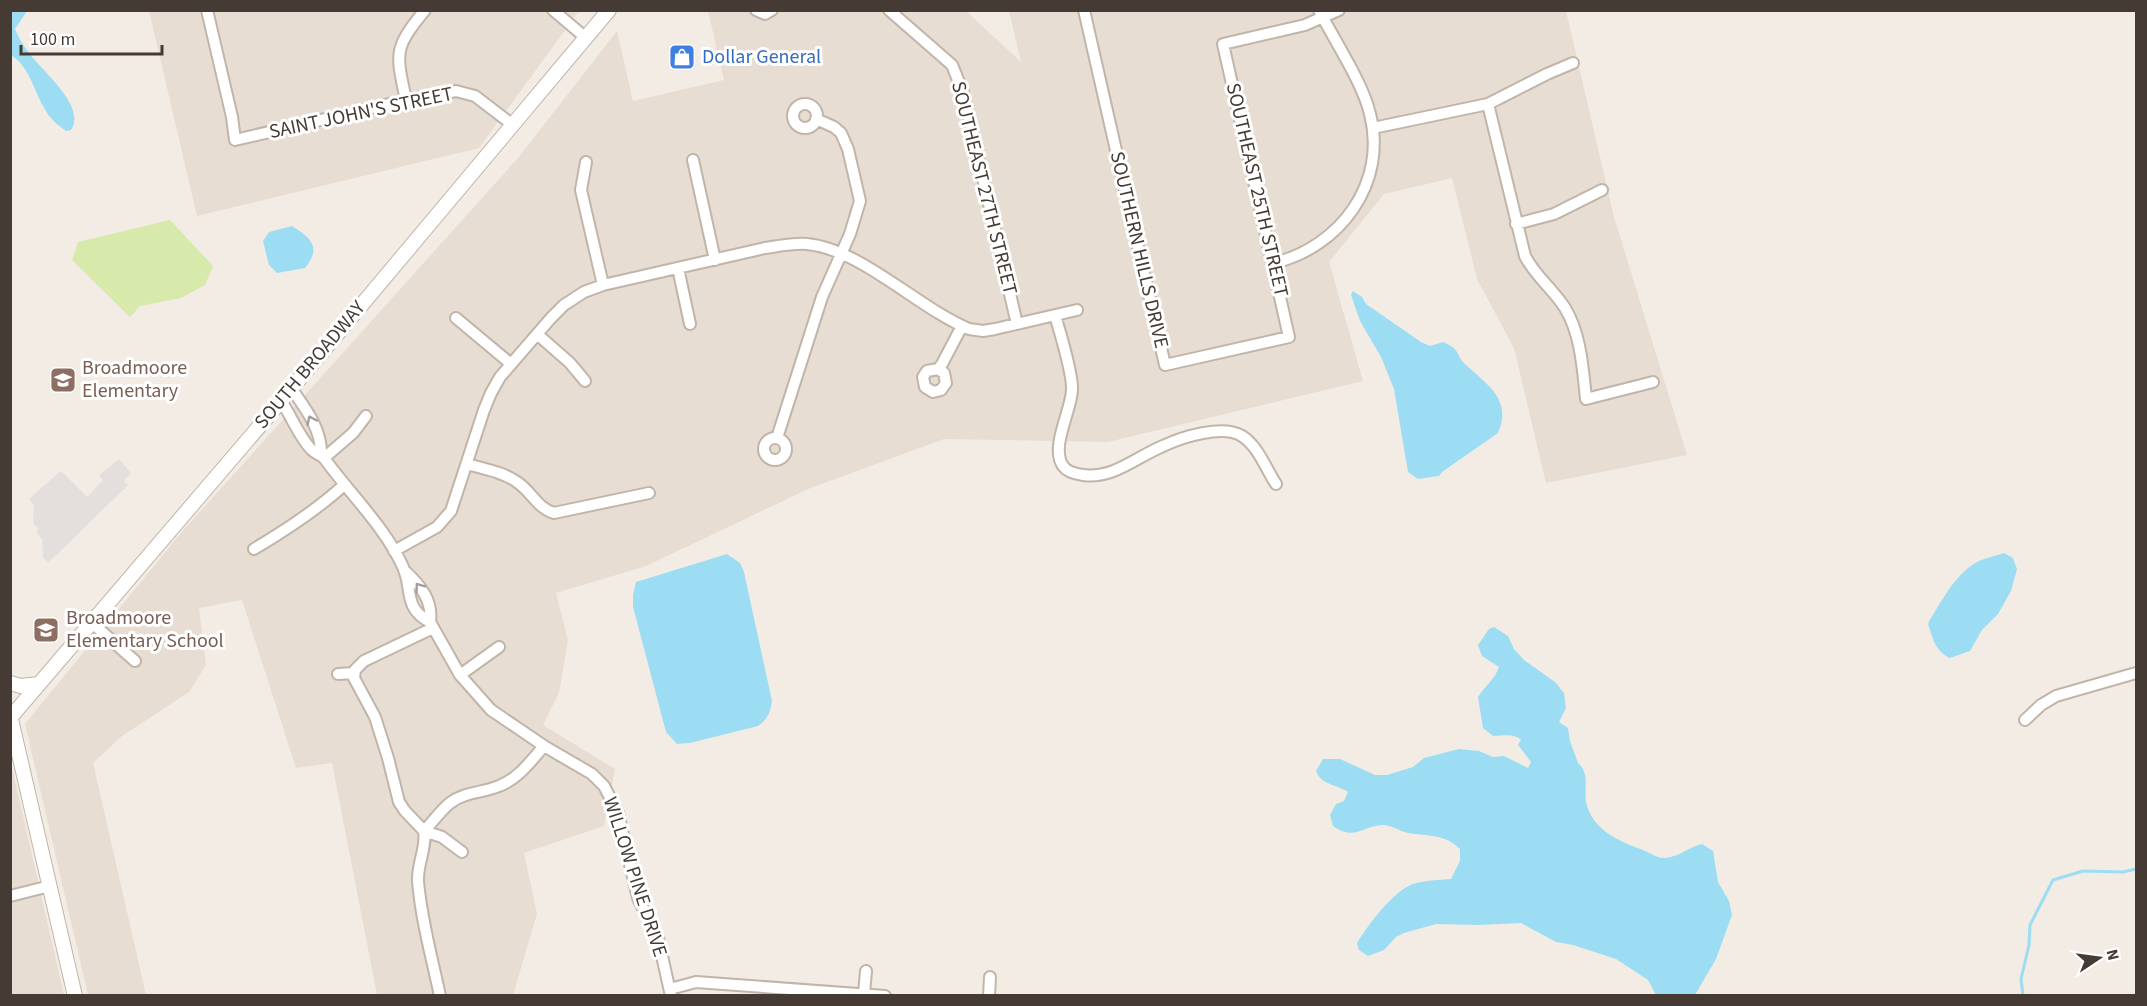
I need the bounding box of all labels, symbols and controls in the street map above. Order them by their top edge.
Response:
scale bar [21,18,162,56]
text: 100 m [30,27,75,52]
shop icon: Dollar General [667,42,697,72]
place label: Dollar General [702,43,821,71]
street label: SOUTHEAST 27TH STREET [944,78,1024,298]
street label: SAINT JOHN'S STREET [267,80,456,146]
street label: SOUTHEAST 25TH STREET [1219,80,1295,300]
street label: SOUTHERN HILLS DRIVE [1103,149,1175,351]
street label: SOUTH BROADWAY [248,294,372,435]
place label: Broadmoore Elementary [82,354,187,405]
school or university icon: Broadmoore Elementary [48,365,78,395]
one-way arrow [307,415,319,426]
one-way arrow [415,582,426,593]
place label: Broadmoore Elementary School [66,604,224,655]
school or university icon: Broadmoore Elementary School [31,615,61,645]
street label: WILLOW PINE DRIVE [596,793,674,961]
north arrow [2069,928,2129,988]
text: N [2101,947,2125,963]

